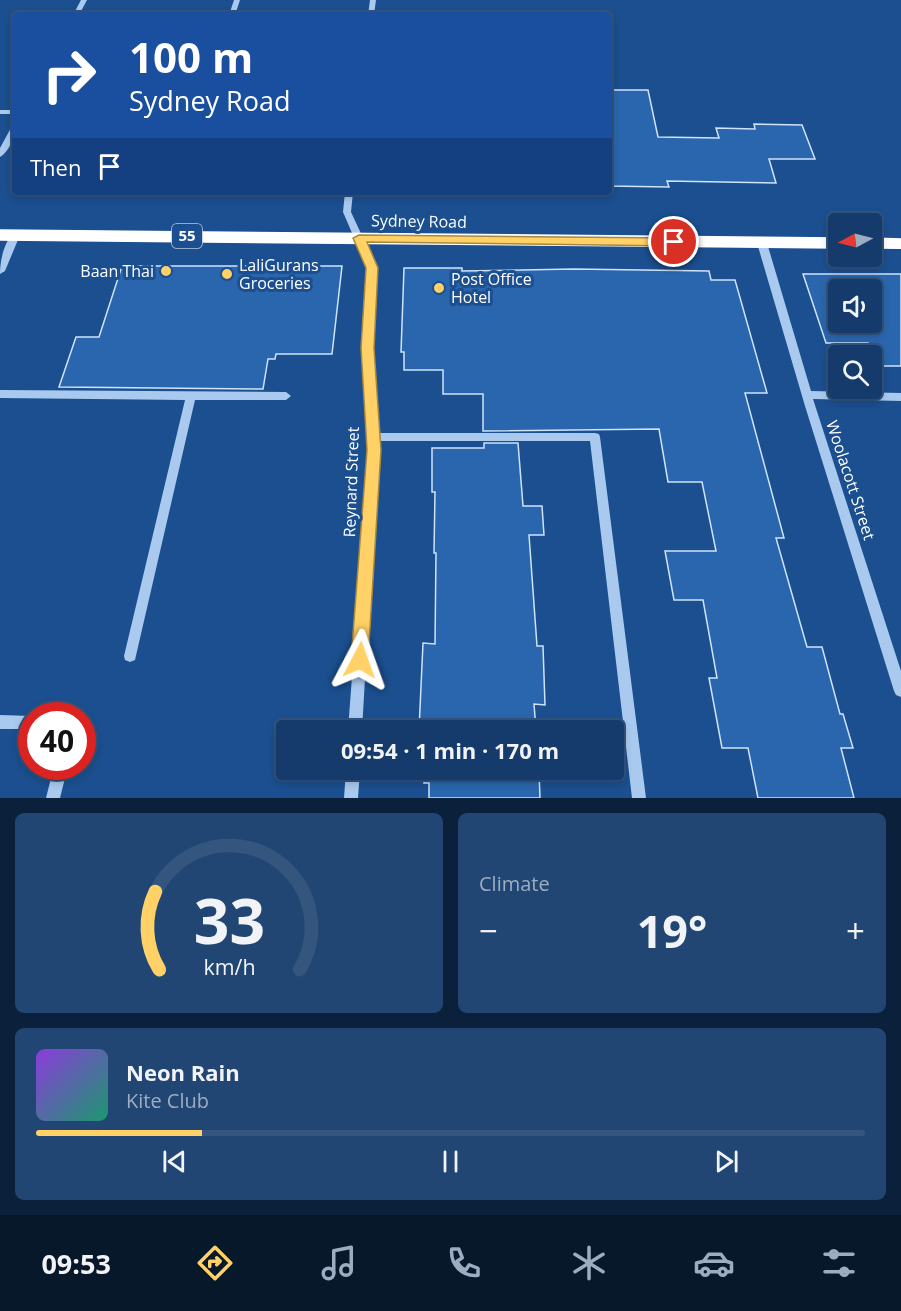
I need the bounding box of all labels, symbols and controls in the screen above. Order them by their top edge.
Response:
text: 100 m [129,28,253,85]
icon: right [30,36,108,114]
text: Sydney Road [129,82,291,119]
icon: arrive [93,150,126,183]
text: Then [30,152,81,182]
street label: Sydney Road [371,209,467,233]
north arrow [828,213,882,267]
map controls [828,213,882,399]
pin [648,216,699,267]
road number: 55 [172,224,202,248]
icon: arrive [657,225,690,258]
place label: LaliGurans Groceries [239,254,319,294]
place label: Baan Thai [80,260,154,282]
marker: Baan Thai [159,264,173,278]
marker: LaliGurans Groceries [220,267,234,281]
place label: Post Office Hotel [451,268,532,308]
button: sound [828,279,882,333]
marker: Post Office Hotel [432,281,446,295]
button: search [828,345,882,399]
street label: Woolacott Street [821,417,881,543]
street label: Reynard Street [338,426,364,538]
position arrow [328,628,392,692]
speed limit sign: 40 [18,702,96,780]
text: 09:54 · 1 min · 170 m [341,735,559,765]
text: Climate [479,870,550,897]
text: 33 [193,877,265,962]
text: 19° [637,900,707,961]
text: − [479,908,498,953]
text: + [846,908,865,953]
text: km/h [203,952,255,981]
text: Neon Rain [126,1057,240,1087]
text: Kite Club [126,1087,209,1114]
icon: previous [158,1145,191,1178]
icon: pause [434,1145,467,1178]
icon: next [710,1145,743,1178]
icon: directions [194,1242,236,1284]
icon: music [318,1242,360,1284]
icon: phone [443,1242,485,1284]
icon: climate [568,1242,610,1284]
icon: car [693,1242,735,1284]
icon: filters [818,1242,860,1284]
text: 09:53 [41,1245,111,1282]

